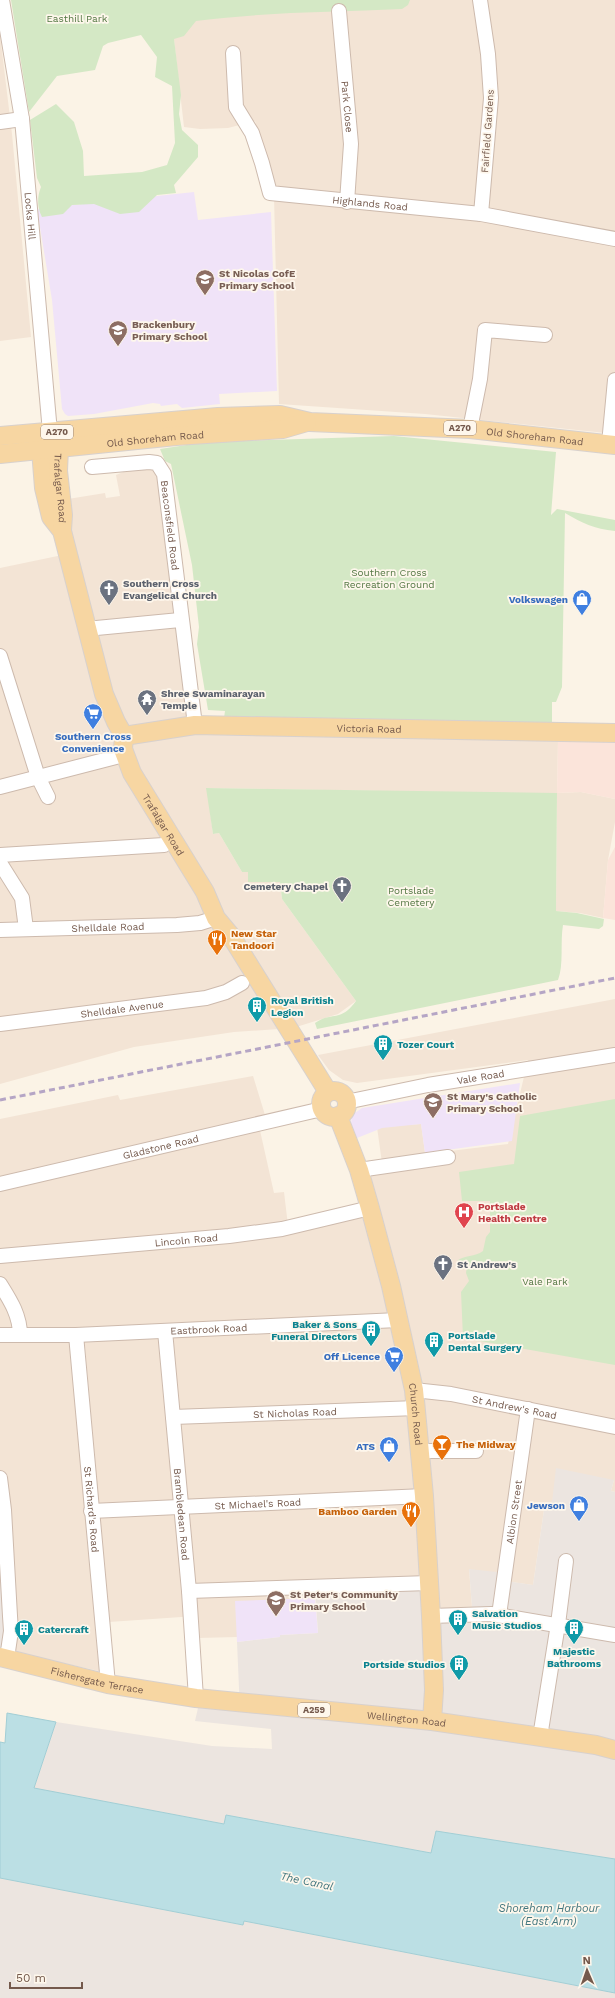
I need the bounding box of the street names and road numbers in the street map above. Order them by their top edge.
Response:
street label: Park Close [339,80,355,133]
street label: Fairfield Gardens [479,89,496,173]
street label: Locks Hill [23,192,38,240]
street label: Highlands Road [332,194,408,213]
road number: A270 [444,421,476,435]
road number: A270 [41,425,73,439]
street label: Old Shoreham Road [486,426,584,447]
street label: Old Shoreham Road [106,429,204,449]
street label: Trafalgar Road [52,453,68,523]
street label: Beaconsfield Road [159,480,181,571]
street label: Victoria Road [336,723,402,735]
street label: Trafalgar Road [140,792,186,858]
street label: Shelldale Road [71,921,145,934]
street label: Shelldale Avenue [80,998,165,1020]
street label: Vale Road [456,1068,505,1086]
street label: Gladstone Road [122,1133,200,1161]
street label: Lincoln Road [154,1232,218,1248]
street label: Eastbrook Road [170,1322,248,1337]
street label: Church Road [407,1382,424,1446]
street label: St Andrew's Road [471,1393,558,1421]
street label: St Nicholas Road [253,1406,337,1420]
street label: St Richard's Road [82,1466,101,1553]
street label: Brambledean Road [172,1468,191,1561]
street label: Albion Street [504,1479,524,1545]
street label: St Michael's Road [214,1497,301,1511]
street label: Fishersgate Terrace [49,1665,145,1696]
road number: A259 [298,1703,330,1717]
street label: Wellington Road [366,1710,447,1729]

